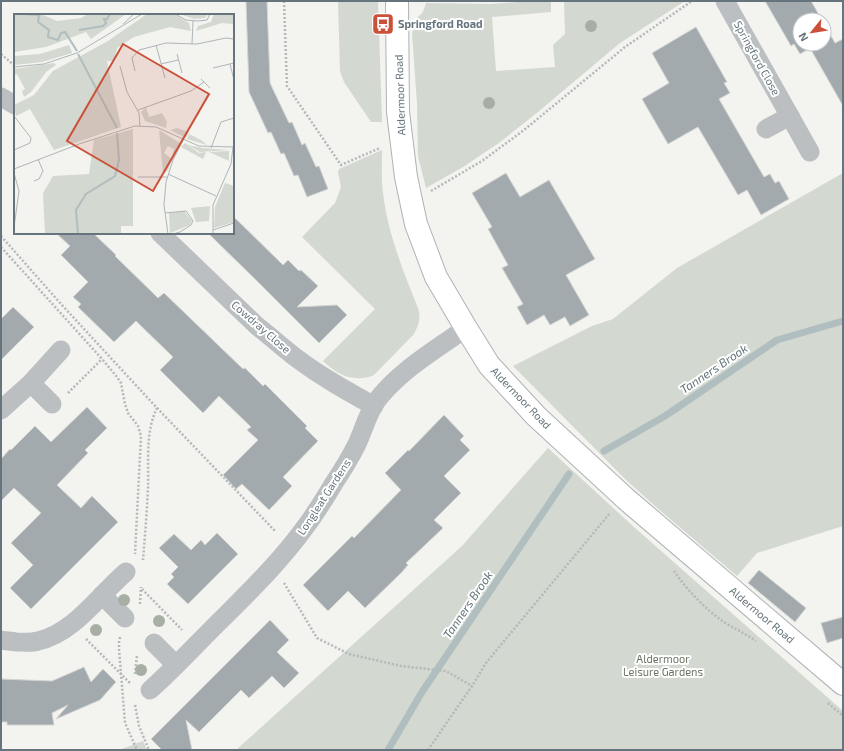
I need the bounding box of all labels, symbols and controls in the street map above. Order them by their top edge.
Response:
bus stop icon: Springford Road [370,11,396,37]
north arrow [792,12,832,52]
inset map [14,14,234,234]
place label: Springford Road [398,17,483,30]
street label: Springford Close [732,18,783,97]
text: N [795,31,811,44]
street label: Aldermoor Road [392,54,407,136]
street label: Cowdray Close [229,298,293,356]
water label: Tanners Brook [677,340,750,396]
street label: Aldermoor Road [489,364,554,431]
street label: Longleat Gardens [294,456,353,537]
water label: Tanners Brook [439,568,495,641]
street label: Aldermoor Road [727,584,797,646]
park label: Aldermoor Leisure Gardens [623,652,703,678]

